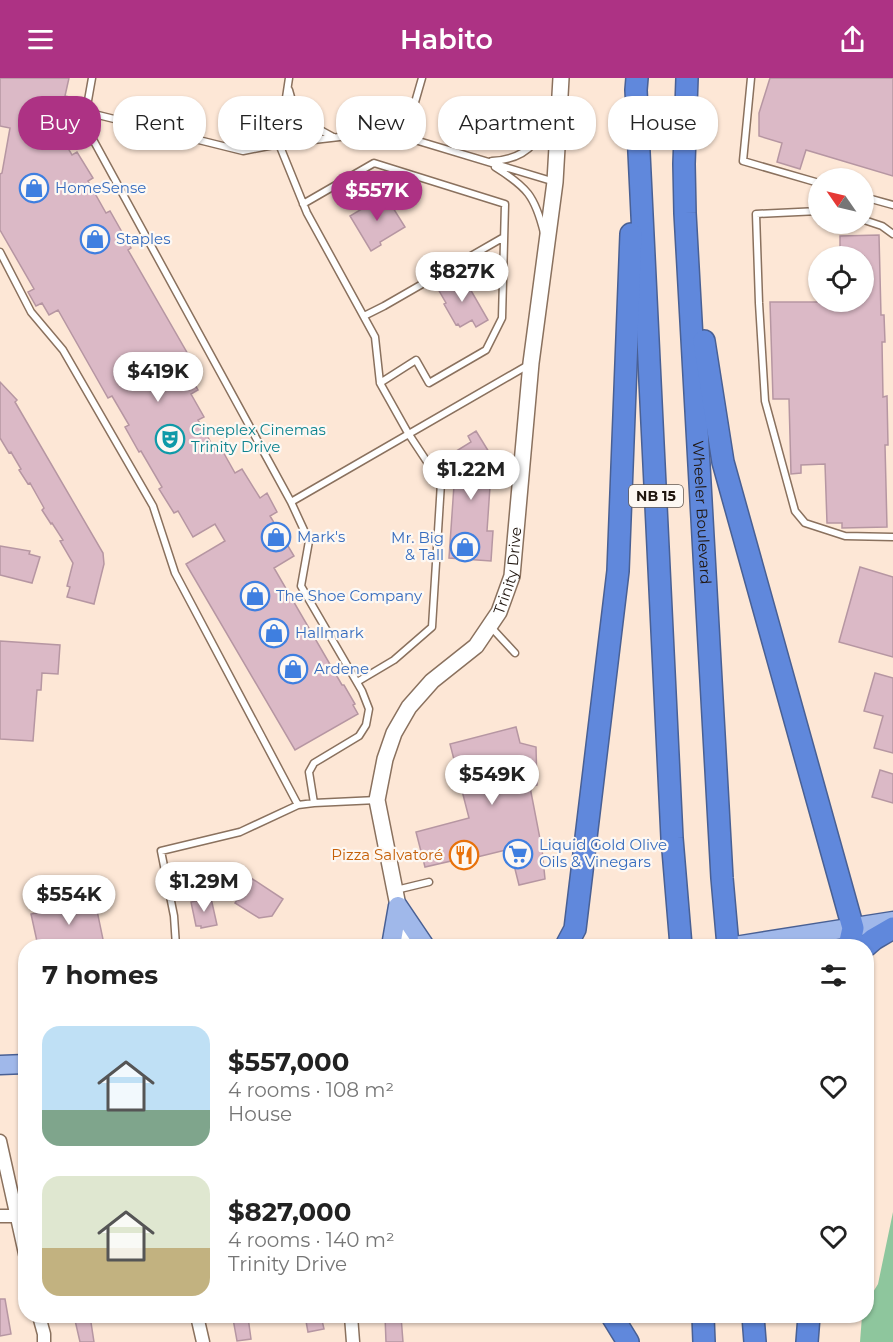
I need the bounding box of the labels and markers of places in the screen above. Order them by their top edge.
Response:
pin: $557K [335,171,419,222]
shop icon: HomeSense [18,172,50,204]
place label: HomeSense [55,178,146,197]
shop icon: Staples [79,223,111,255]
place label: Staples [116,229,170,248]
pin: $827K [420,252,504,303]
pin: $419K [116,352,200,403]
place label: Cineplex Cinemas Trinity Drive [191,420,326,456]
theatre icon: Cineplex Cinemas Trinity Drive [154,423,186,455]
pin: $1.22M [422,450,520,501]
shop icon: Mark's [260,521,292,553]
place label: Mark's [297,527,345,546]
place label: Mr. Big & Tall [391,528,444,564]
shop icon: Mr. Big & Tall [449,531,481,563]
shop icon: The Shoe Company [239,580,271,612]
place label: The Shoe Company [276,586,423,605]
shop icon: Hallmark [258,617,290,649]
place label: Hallmark [295,623,364,642]
shop icon: Ardene [277,653,309,685]
place label: Ardene [314,659,369,678]
pin: $549K [450,755,534,806]
place label: Liquid Gold Olive Oils & Vinegars [539,835,667,871]
supermarket icon: Liquid Gold Olive Oils & Vinegars [502,838,534,870]
restaurant icon: Pizza Salvatoré [448,839,480,871]
place label: Pizza Salvatoré [331,845,443,864]
pin: $1.29M [155,862,253,913]
pin: $554K [27,875,111,926]

